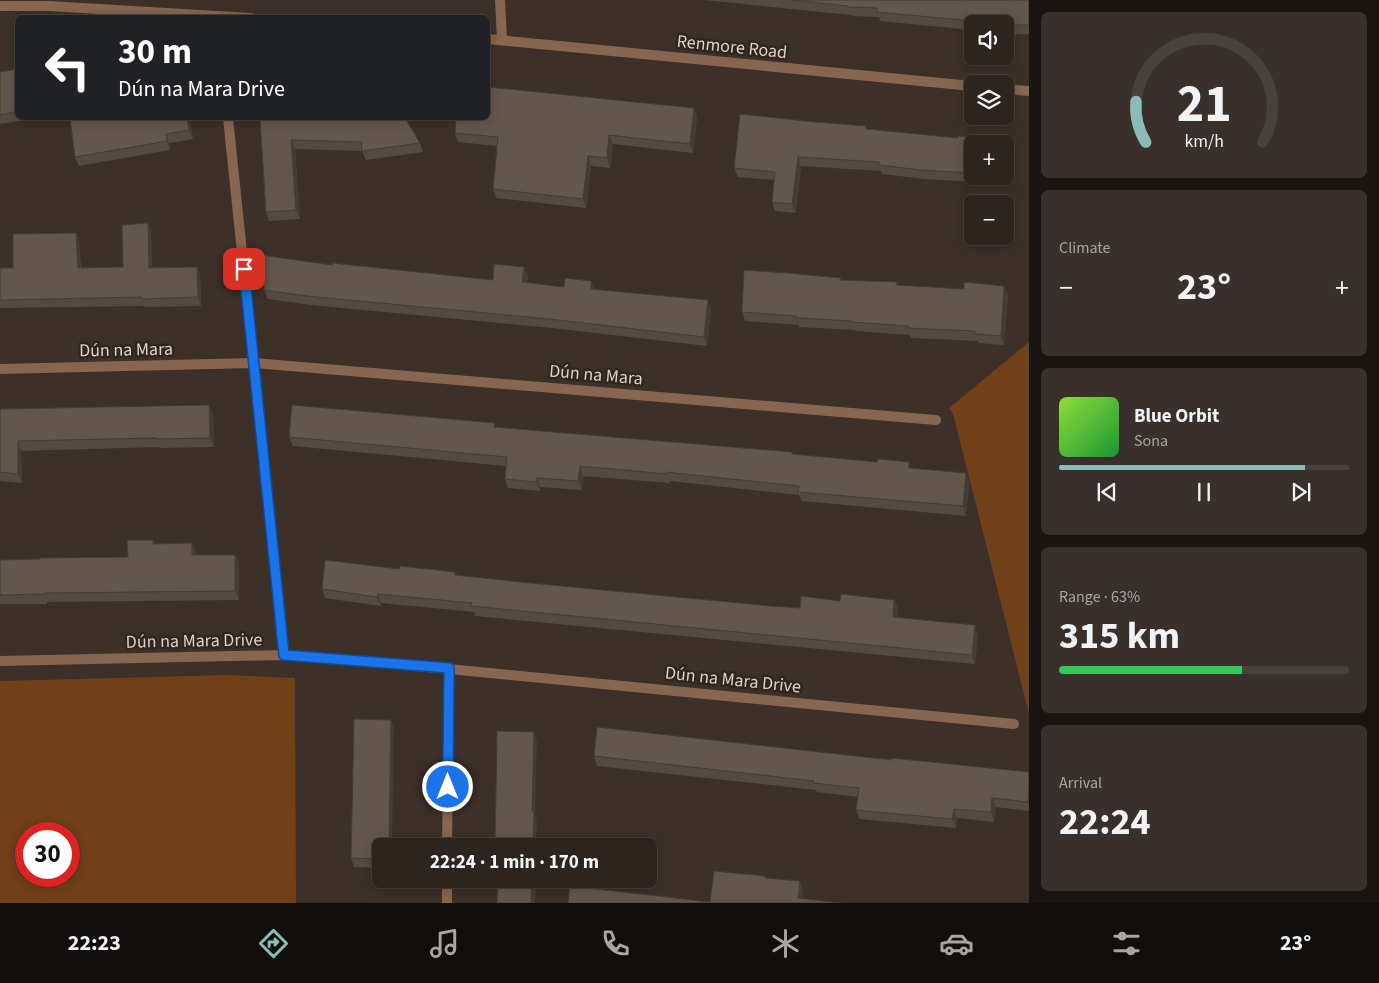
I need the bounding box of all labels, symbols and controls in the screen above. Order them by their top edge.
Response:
map controls [964,15,1014,245]
button: sound [964,15,1014,65]
text: 30 m [118,27,192,77]
street label: Renmore Road [676,29,788,65]
icon: left [35,35,100,100]
text: 21 [1177,68,1231,142]
text: Dún na Mara Drive [118,73,285,105]
button: layers [964,75,1014,125]
text: km/h [1184,129,1224,154]
button: + [964,135,1014,185]
button: − [964,195,1014,245]
text: Climate [1059,237,1110,259]
pin [223,248,265,290]
icon: arrive [230,255,258,283]
text: 23° [1177,260,1231,314]
text: − [1059,268,1073,308]
text: + [1335,268,1349,308]
street label: Dún na Mara [79,337,173,363]
street label: Dún na Mara [548,358,644,392]
text: Blue Orbit [1134,403,1219,430]
text: Sona [1134,430,1168,452]
icon: previous [1093,478,1121,506]
icon: pause [1190,478,1218,506]
icon: next [1287,478,1315,506]
text: Range · 63% [1059,586,1140,608]
text: 315 km [1059,609,1180,663]
street label: Dún na Mara Drive [126,627,263,655]
street label: Dún na Mara Drive [664,660,802,700]
position arrow [421,760,473,812]
text: Arrival [1059,772,1102,794]
text: 22:24 [1059,795,1151,849]
speed limit sign: 30 [15,822,80,887]
text: 22:24 · 1 min · 170 m [430,849,599,876]
icon: directions [256,926,291,961]
icon: music [427,926,462,961]
icon: phone [598,926,633,961]
icon: climate [768,926,803,961]
icon: car [939,926,974,961]
icon: filters [1109,926,1144,961]
text: 22:23 [68,927,121,959]
text: 23° [1280,927,1311,959]

